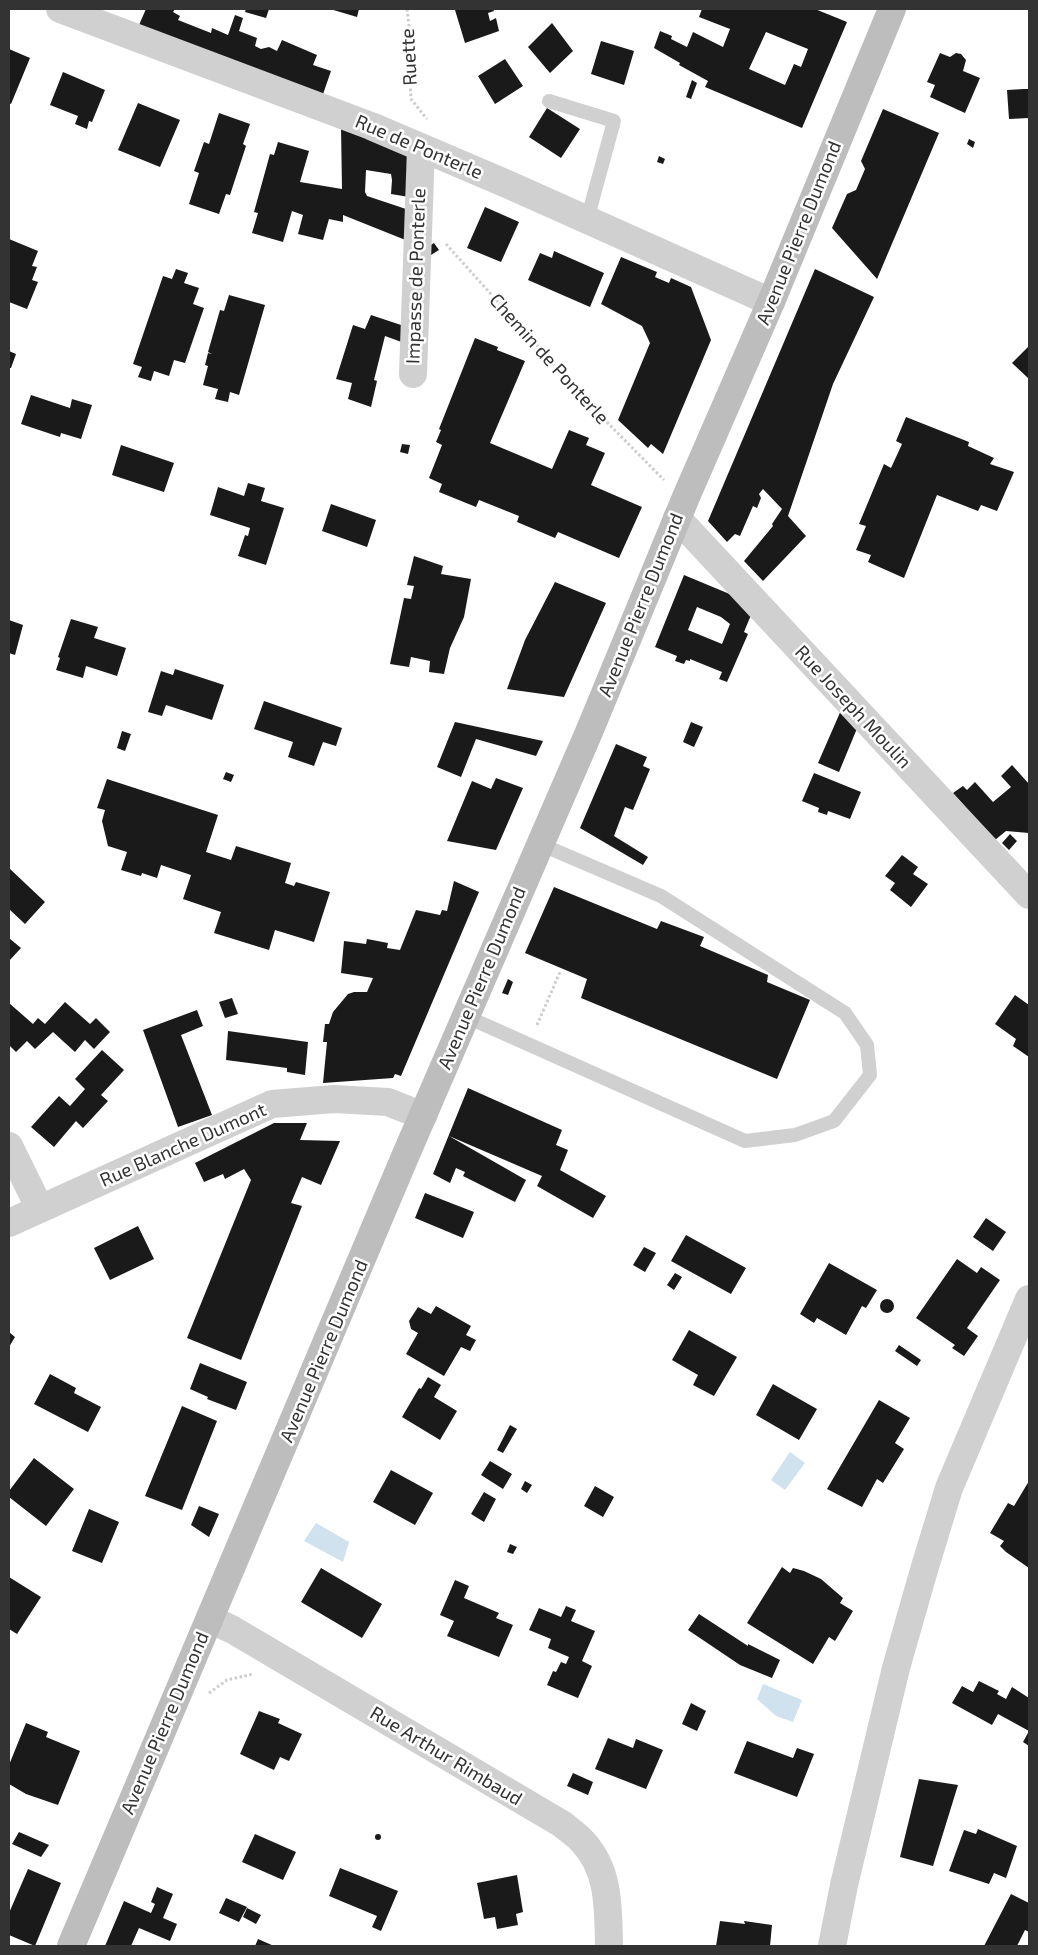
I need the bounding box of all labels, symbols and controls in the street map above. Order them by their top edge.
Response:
street label: Ruette [396,28,422,86]
street label: Rue de Ponterle [352,110,486,184]
street label: Avenue Pierre Dumond [752,138,846,328]
street label: Impasse de Ponterle [402,188,430,364]
street label: Chemin de Ponterle [484,289,614,429]
street label: Avenue Pierre Dumond [594,510,688,700]
street label: Rue Joseph Moulin [790,641,916,773]
street label: Avenue Pierre Dumond [433,883,531,1073]
street label: Rue Blanche Dumont [96,1098,270,1192]
street label: Avenue Pierre Dumond [275,1256,373,1446]
street label: Avenue Pierre Dumond [116,1628,214,1818]
street label: Rue Arthur Rimbaud [366,1702,526,1810]

